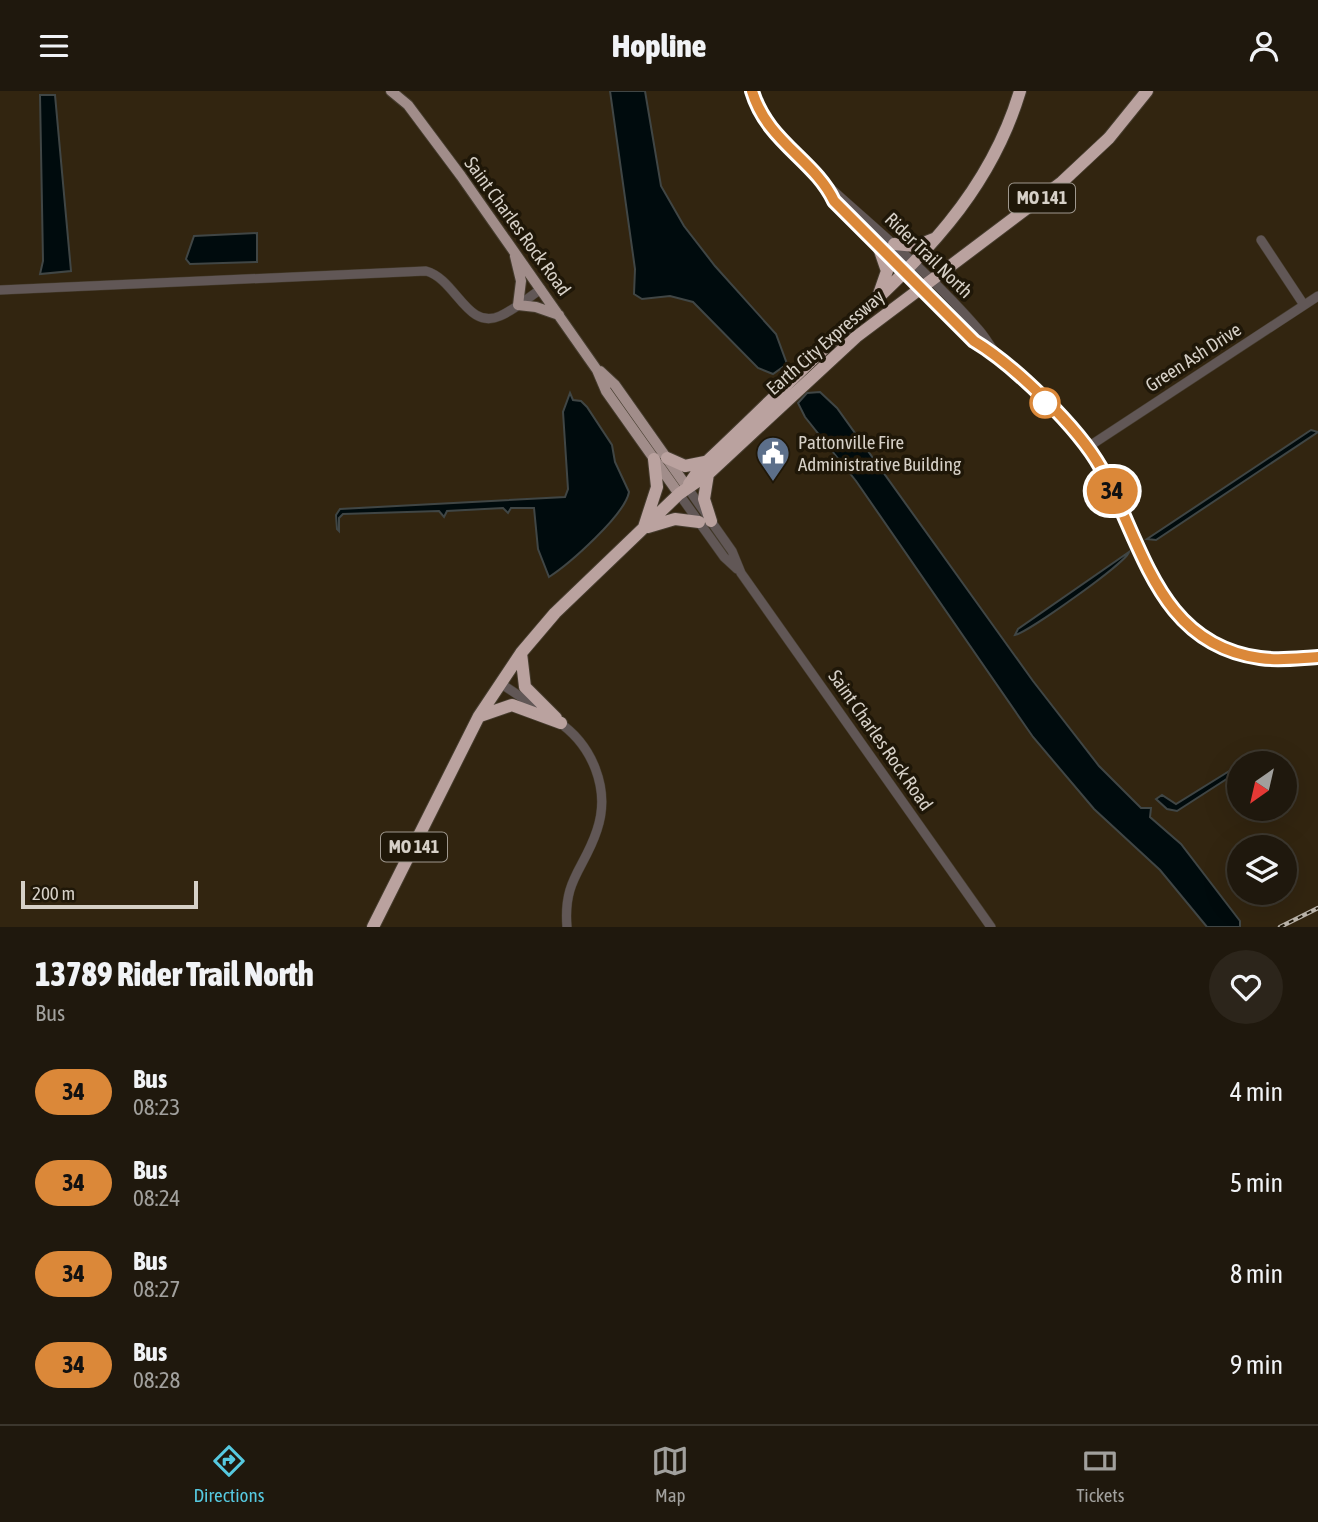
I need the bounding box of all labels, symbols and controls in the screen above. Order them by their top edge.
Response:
icon: menu [35,27,73,65]
text: Hopline [612,27,706,64]
icon: person [1245,27,1283,65]
street label: Saint Charles Rock Road [460,152,576,300]
road number: MO 141 [1009,183,1075,213]
street label: Rider Trail North [881,208,977,302]
street label: Earth City Expressway [762,285,888,399]
street label: Green Ash Drive [1141,318,1245,396]
unlabelled marker [1030,388,1060,418]
place label: Pattonville Fire Administrative Building [798,431,962,475]
public building icon: Pattonville Fire Administrative Building [754,434,792,483]
line badge: 34 [1080,468,1144,514]
text: 34 [1101,477,1123,504]
street label: Saint Charles Rock Road [824,666,938,814]
north arrow [1227,751,1297,821]
map controls [1227,751,1297,905]
road number: MO 141 [381,833,447,861]
button: layers [1227,835,1297,905]
scale bar [21,878,198,910]
text: 200 m [32,882,75,904]
button: heart [1209,950,1283,1024]
text: 13789 Rider Trail North [35,955,314,993]
text: Bus [35,1000,65,1026]
text: Bus [133,1064,167,1094]
text: 4 min [1230,1077,1283,1107]
text: 34 [62,1078,85,1105]
text: 08:23 [133,1094,180,1120]
text: Bus [133,1155,167,1185]
text: 5 min [1230,1168,1283,1198]
text: 34 [62,1169,85,1196]
text: 08:24 [133,1185,180,1211]
text: Bus [133,1246,167,1276]
text: 8 min [1230,1259,1283,1289]
text: 34 [62,1260,85,1287]
text: 08:27 [133,1276,180,1302]
text: Bus [133,1337,167,1367]
text: 9 min [1230,1350,1283,1380]
text: 34 [62,1351,85,1378]
text: 08:28 [133,1367,180,1393]
tab: Directions [193,1442,264,1506]
tab: Map [651,1442,689,1506]
tab: Tickets [1076,1442,1124,1506]

